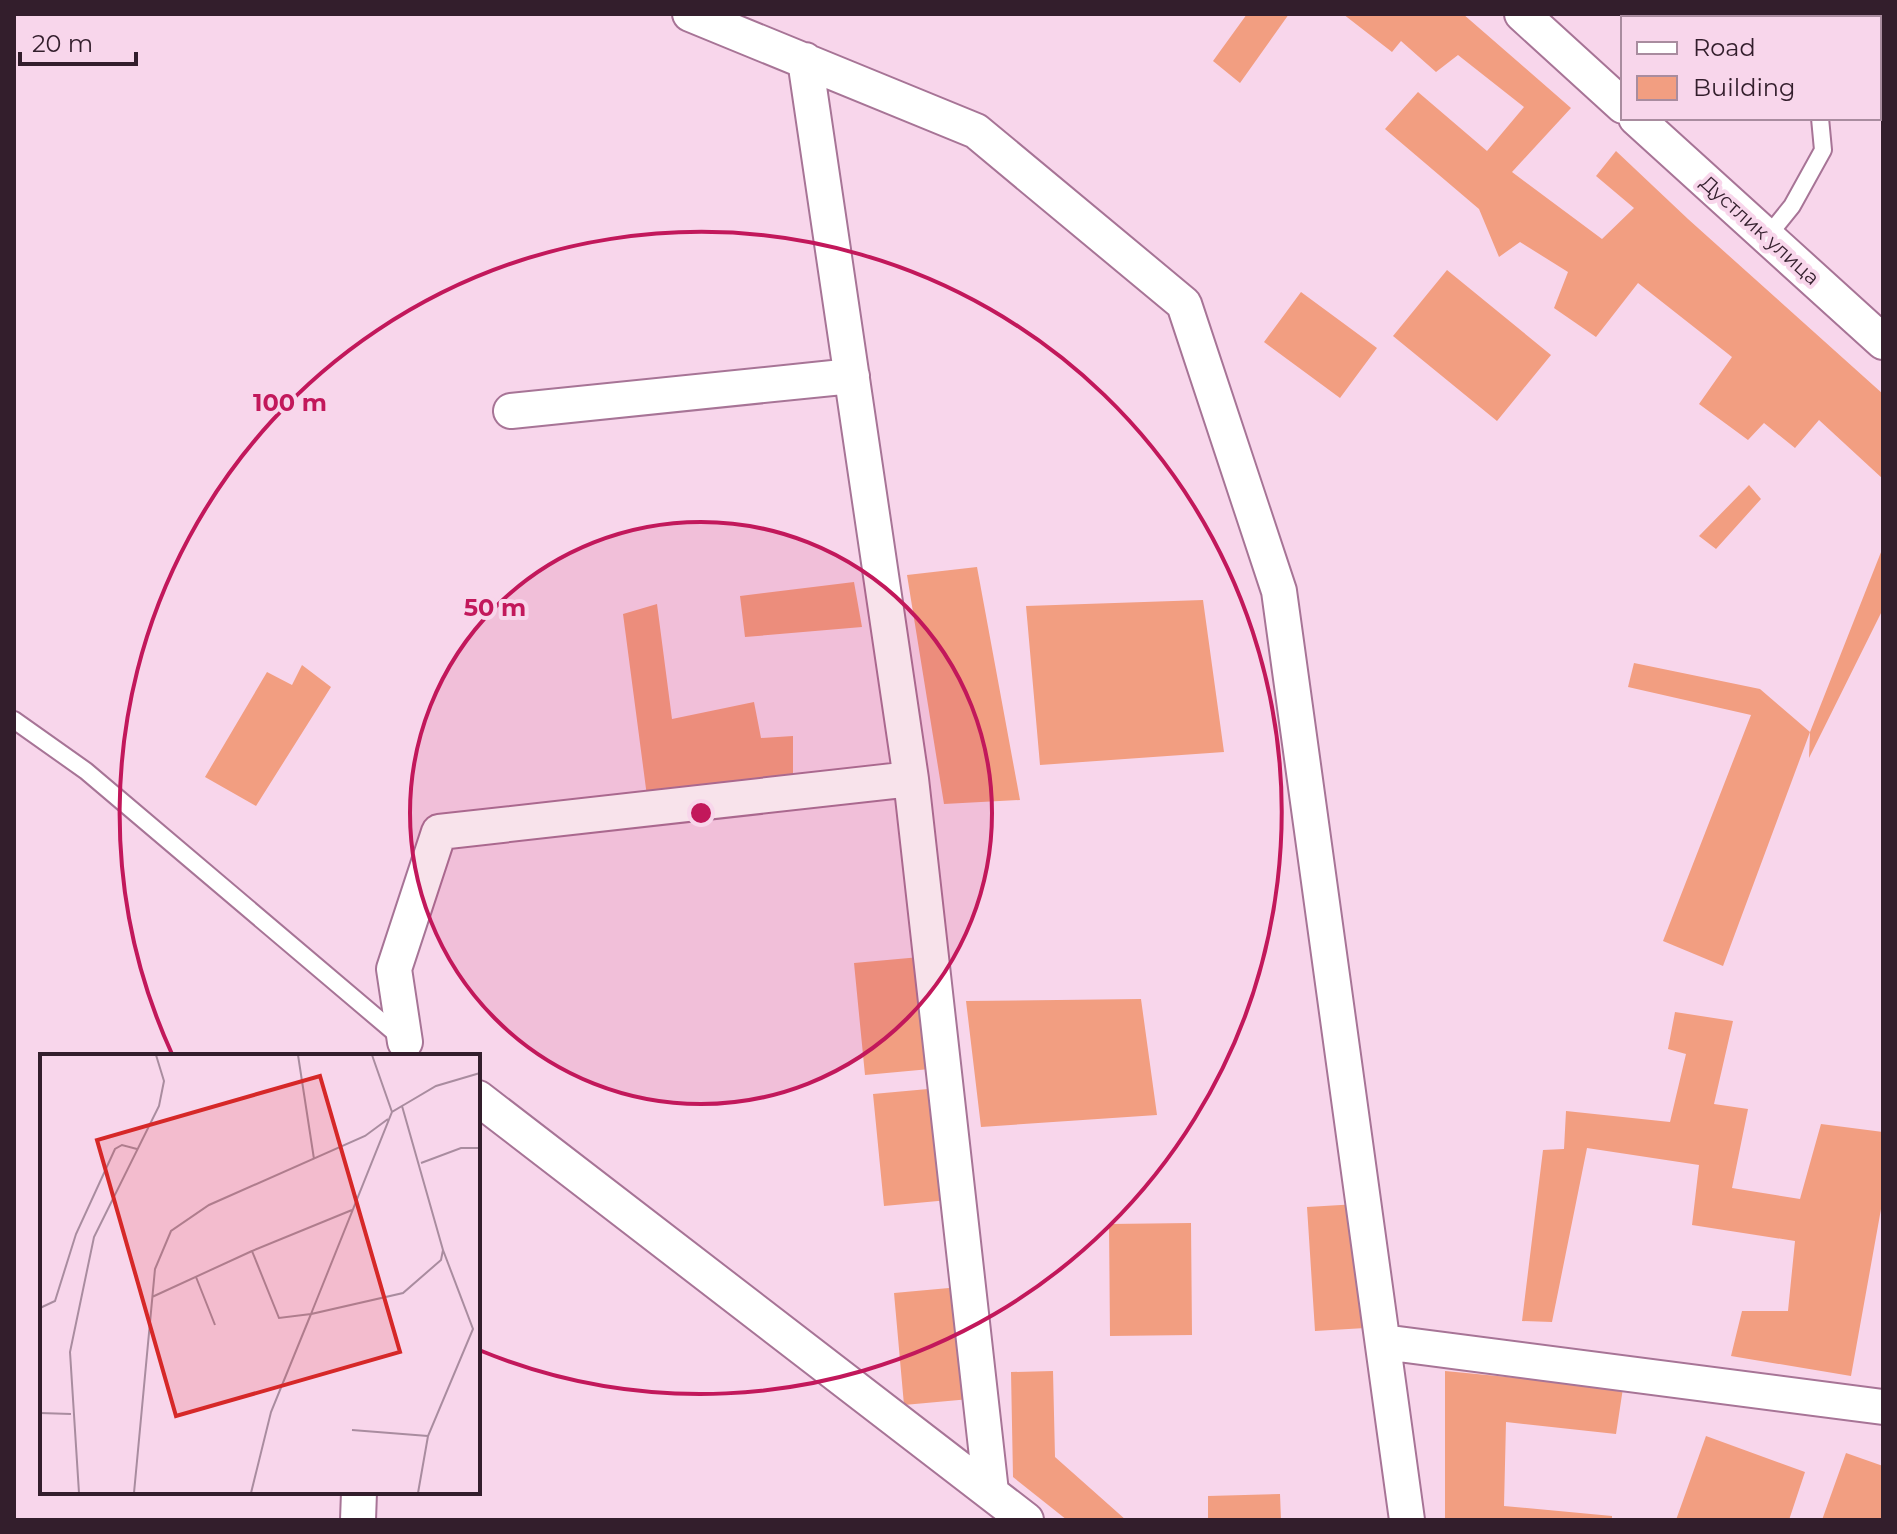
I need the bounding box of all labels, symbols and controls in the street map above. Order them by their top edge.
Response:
scale bar [20,16,136,66]
legend [1621,16,1881,120]
text: 20 m [32,29,93,58]
text: Road [1693,33,1756,62]
text: Building [1693,73,1796,102]
street label: Дустлик улица [1696,170,1824,290]
text: 100 m [253,388,327,417]
text: 50 m [464,593,526,622]
centre of rings [687,799,715,827]
inset map [40,1054,480,1494]

